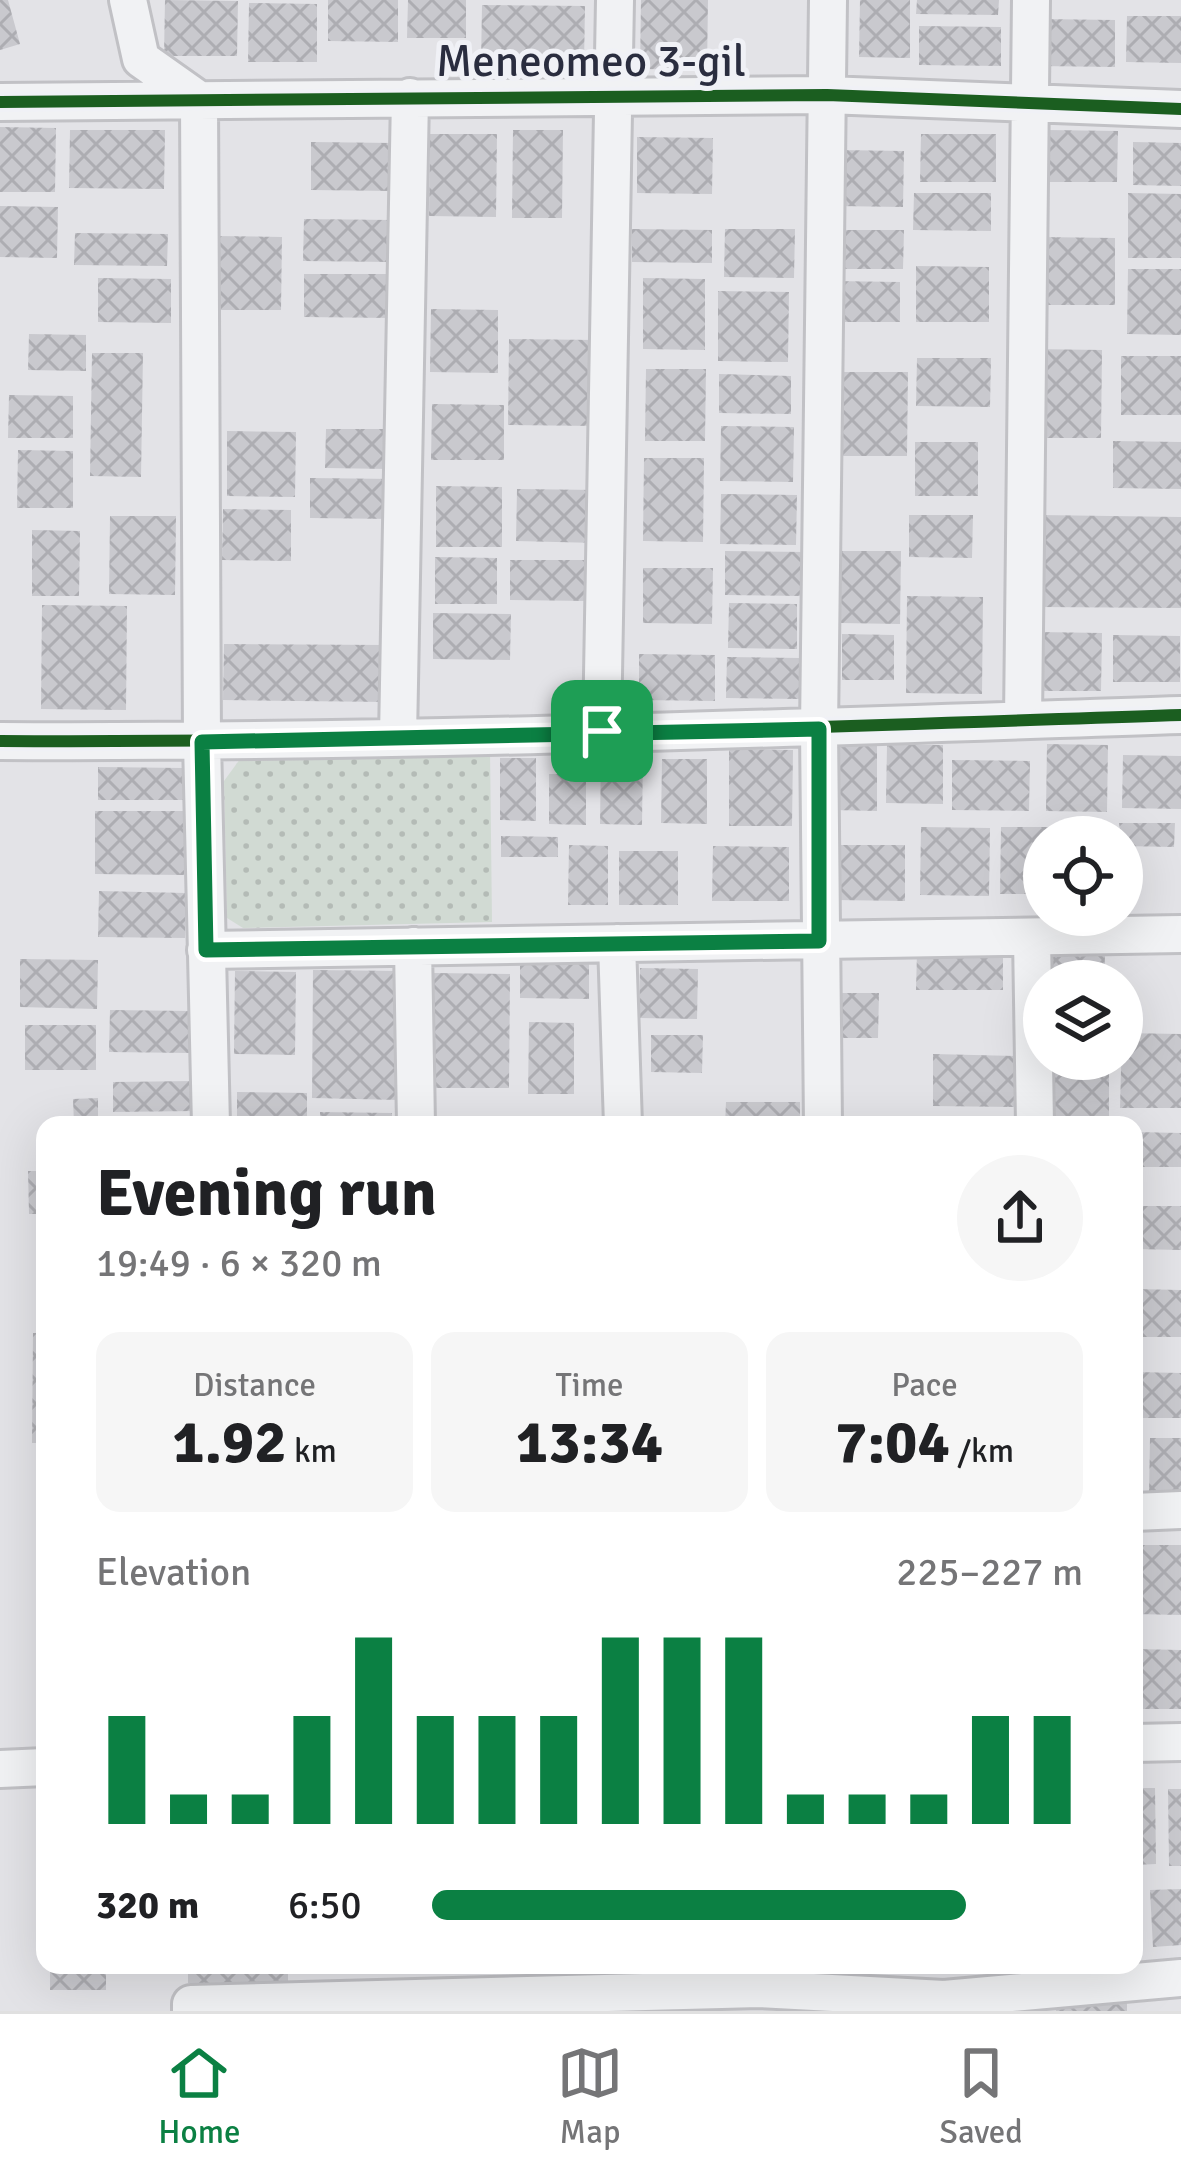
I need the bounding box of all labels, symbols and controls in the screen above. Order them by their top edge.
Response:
street label: Meneomeo 3-gil [436,34,746,89]
pin [551,680,653,782]
icon: arrive [569,698,635,764]
map controls [1023,816,1143,1080]
button: locate [1023,816,1143,936]
button: layers [1023,960,1143,1080]
text: Evening run [96,1153,437,1234]
button: share [957,1155,1083,1281]
text: 19:49 · 6 × 320 m [96,1239,382,1287]
text: Distance [193,1365,316,1406]
text: Time [556,1365,624,1406]
text: Pace [891,1365,958,1406]
text: 1.92 [172,1406,287,1480]
text: 13:34 [516,1406,663,1480]
text: 7:04 [835,1406,950,1480]
text: km [287,1431,337,1472]
text: /km [950,1431,1014,1472]
text: Elevation [96,1548,251,1596]
text: 225–227 m [896,1548,1083,1596]
text: 320 m [96,1881,199,1929]
text: 6:50 [288,1881,362,1929]
tab: Home [158,2040,241,2153]
tab: Map [557,2040,623,2153]
tab: Saved [940,2040,1023,2153]

